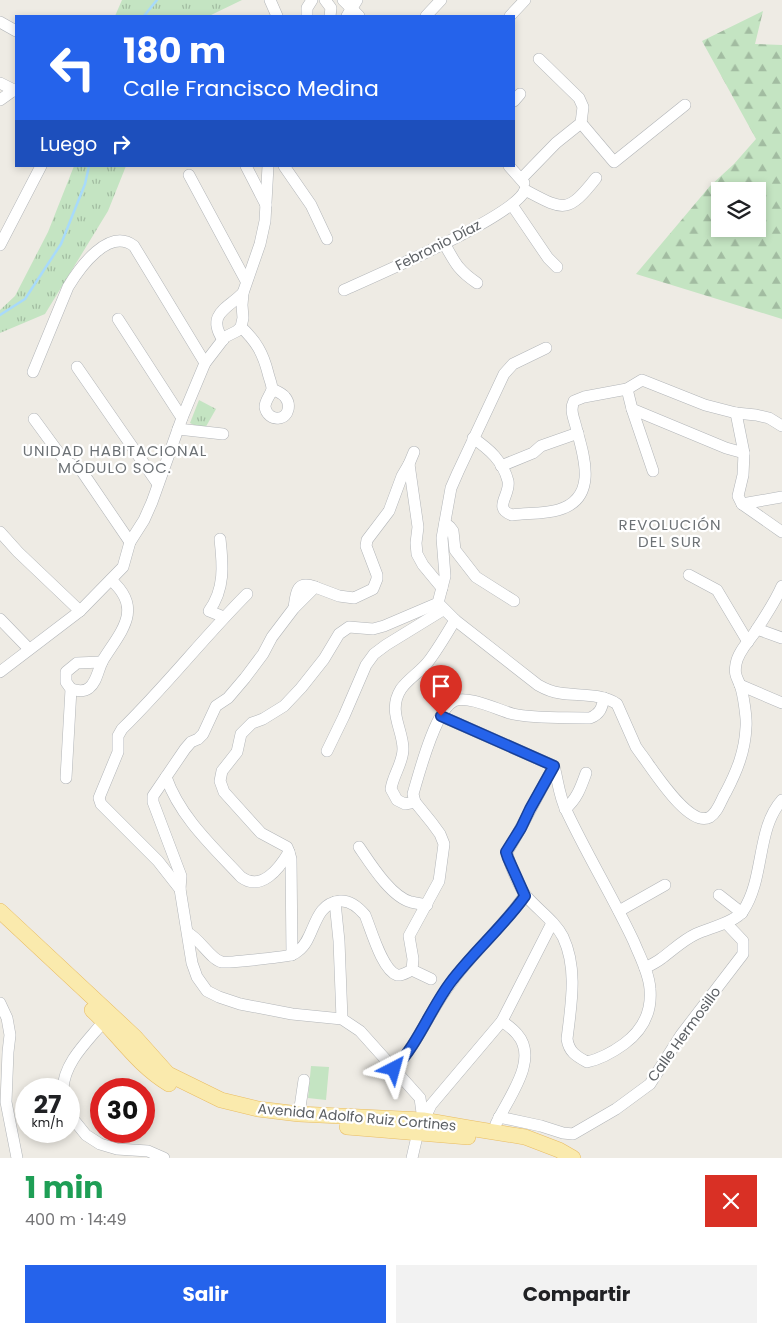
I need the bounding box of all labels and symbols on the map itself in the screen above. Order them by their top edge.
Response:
street label: Febronio Díaz [392,215,484,275]
district label: UNIDAD HABITACIONAL MÓDULO SOC. [23,440,207,478]
district label: REVOLUCIÓN DEL SUR [619,514,721,552]
pin [420,665,462,716]
street label: Calle Hermosillo [643,982,725,1086]
position arrow [367,1042,419,1094]
speed limit sign: 30 [90,1078,155,1143]
street label: Avenida Adolfo Ruiz Cortines [257,1098,457,1136]

